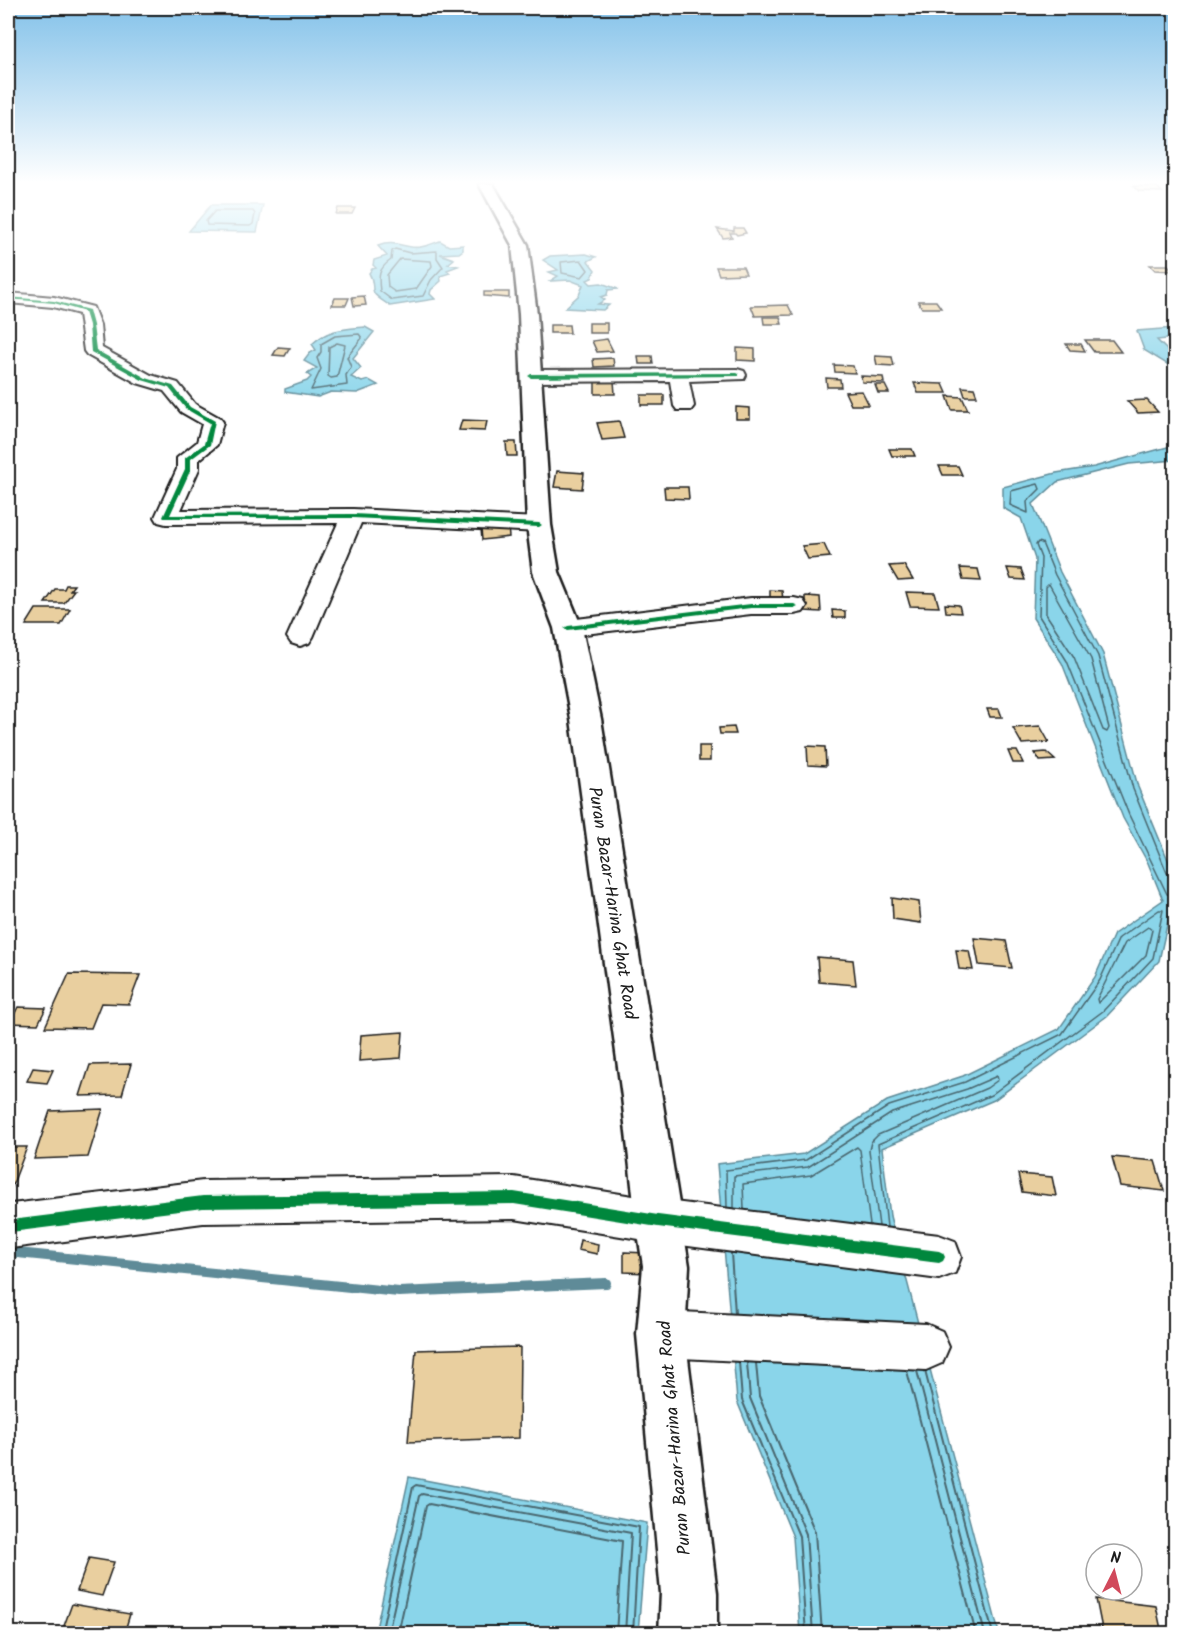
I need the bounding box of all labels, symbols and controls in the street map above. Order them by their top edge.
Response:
street label: Puran Bazar-Harina Ghat Road [579,785,644,1023]
street label: Puran Bazar-Harina Ghat Road [651,1318,700,1556]
north arrow [1084,1542,1144,1602]
text: N [1109,1546,1122,1572]

